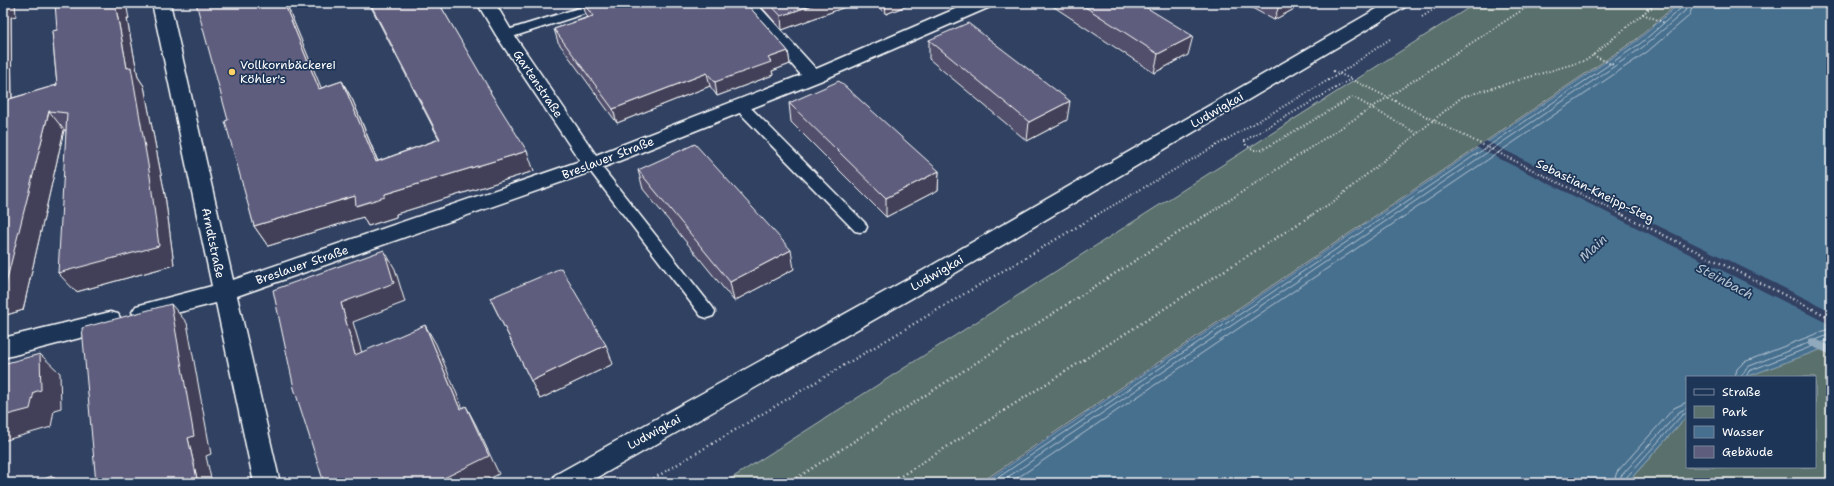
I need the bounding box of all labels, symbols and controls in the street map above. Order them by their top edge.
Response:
street label: Gartenstraße [509,47,567,121]
place label: Vollkornbäckerei Köhler's [240,57,336,87]
marker: Vollkornbäckerei Köhler's [227,67,237,77]
street label: Ludwigkai [1188,88,1246,132]
street label: Breslauer Straße [560,133,656,183]
street label: Sebastian-Kneipp-Steg [1533,155,1657,227]
street label: Arndtstraße [198,206,228,280]
water label: Main [1576,231,1610,265]
street label: Breslauer Straße [253,242,351,288]
street label: Ludwigkai [908,251,966,295]
water label: Steinbach [1694,259,1756,303]
legend [1686,376,1816,468]
text: Straße [1722,384,1761,400]
text: Park [1722,404,1748,420]
street label: Ludwigkai [624,411,684,453]
text: Wasser [1722,424,1764,440]
text: Gebäude [1722,444,1773,460]

